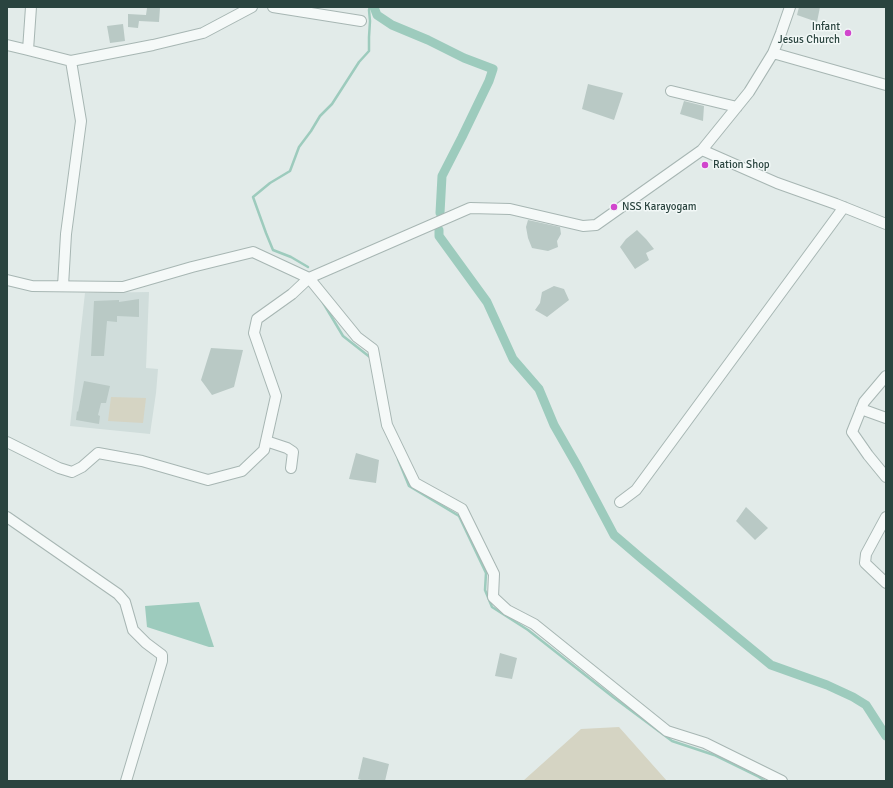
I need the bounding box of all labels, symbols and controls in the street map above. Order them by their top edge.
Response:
place label: Infant Jesus Church [778,20,840,46]
marker: Infant Jesus Church [843,28,853,38]
place label: Ration Shop [713,158,770,172]
marker: Ration Shop [700,160,710,170]
place label: NSS Karayogam [622,200,697,214]
marker: NSS Karayogam [609,202,619,212]

